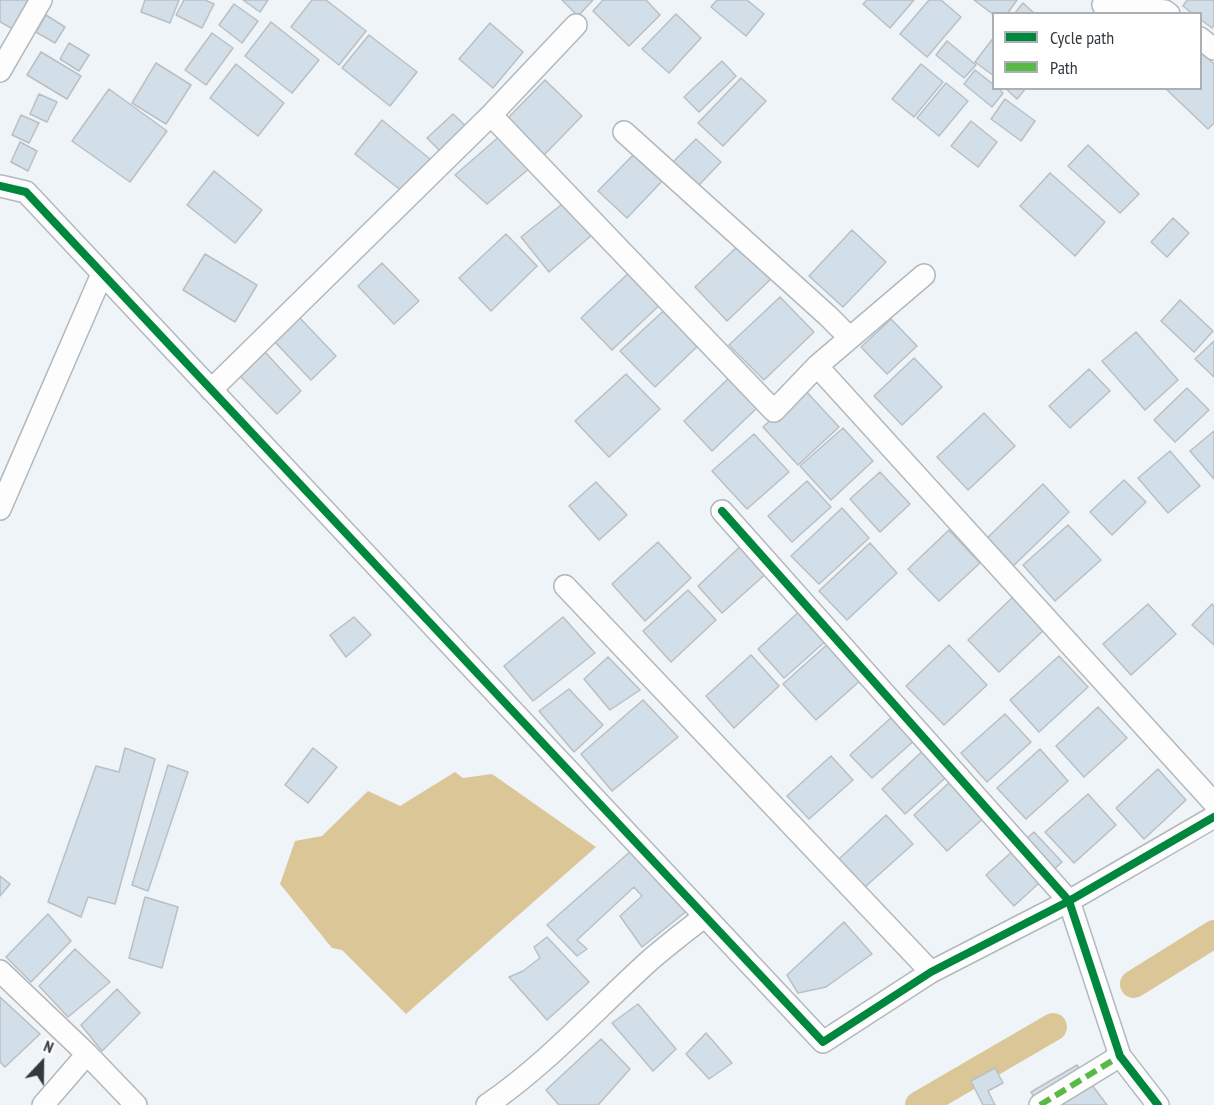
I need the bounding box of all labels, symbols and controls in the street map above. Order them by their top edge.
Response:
legend [992,12,1202,90]
text: Cycle path [1050,26,1114,49]
text: Path [1050,56,1078,79]
north arrow [12,1033,72,1093]
text: N [41,1035,56,1057]

